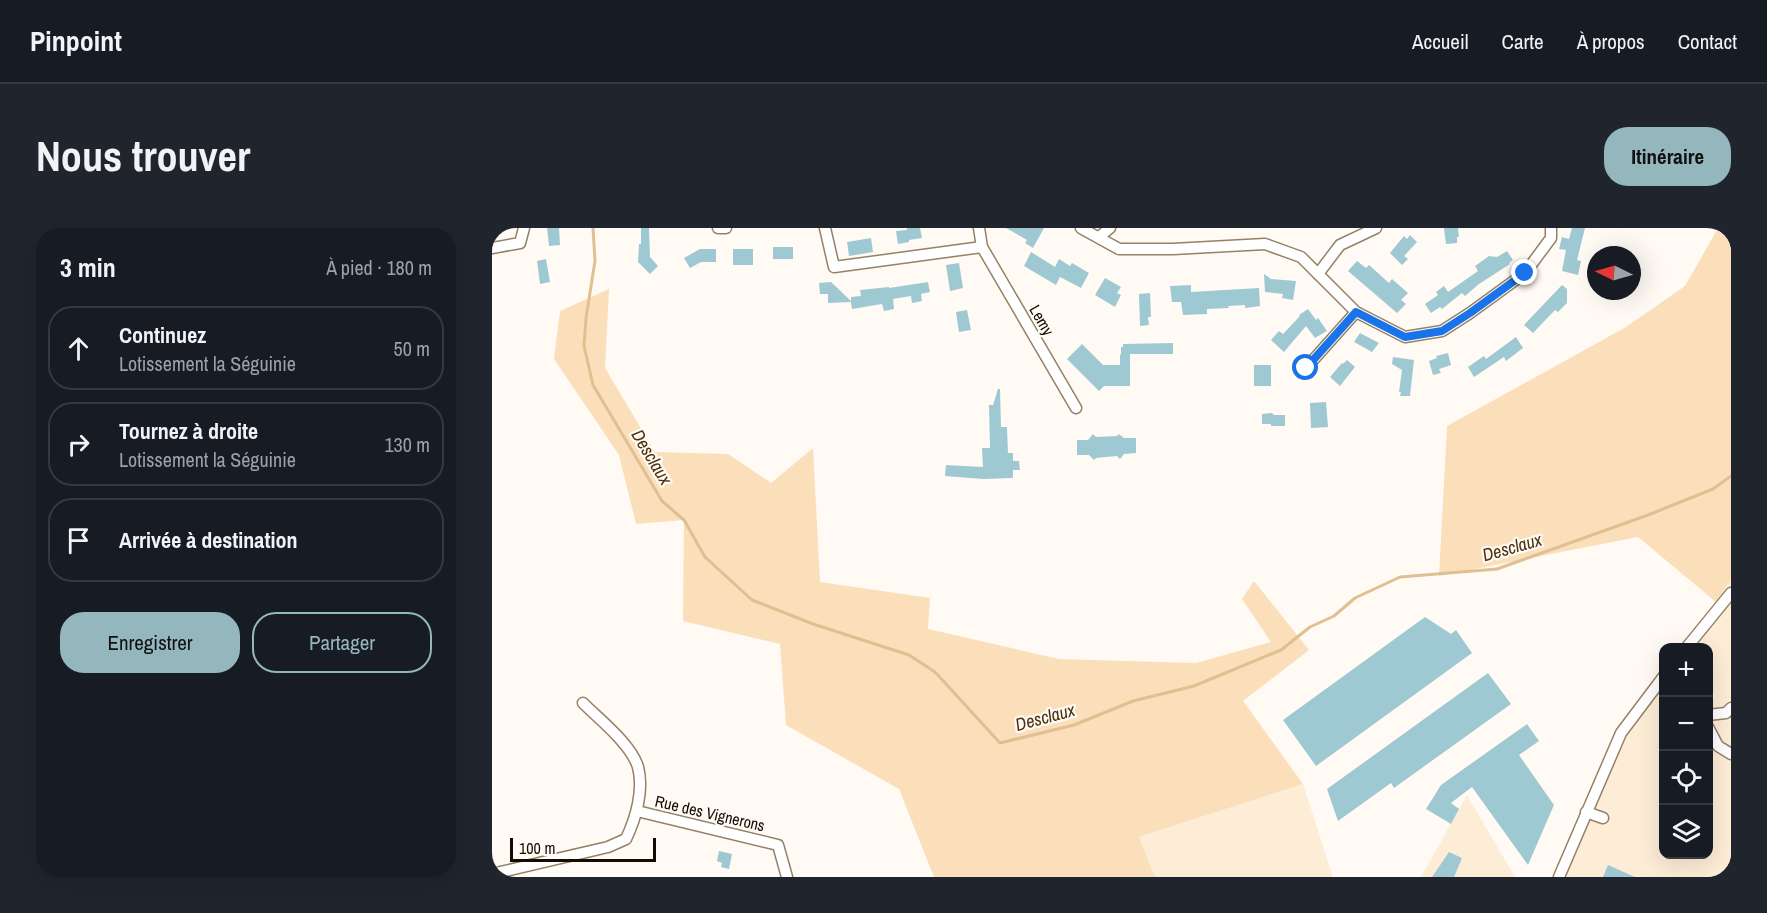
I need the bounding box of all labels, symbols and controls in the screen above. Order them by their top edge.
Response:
text: Pinpoint [30,22,122,60]
text: Accueil [1412,27,1469,56]
text: Carte [1502,27,1544,56]
text: À propos [1577,27,1645,56]
text: Contact [1678,27,1737,56]
button: Itinéraire [1604,127,1731,186]
text: Nous trouver [36,128,250,184]
north arrow [1587,246,1641,300]
text: 3 min [60,250,116,285]
text: À pied · 180 m [326,254,432,281]
route end [1511,259,1537,285]
street label: Lemy [1024,301,1060,340]
text: Continuez [119,320,206,350]
icon: ahead [62,332,95,365]
text: 50 m [394,335,430,362]
text: Lotissement la Séguinie [119,350,296,377]
route start [1292,354,1318,380]
text: Tournez à droite [119,416,258,446]
water label: Desclaux [626,425,679,490]
icon: right [62,428,95,461]
text: 130 m [384,431,430,458]
text: Lotissement la Séguinie [119,446,296,473]
icon: arrive [62,524,95,557]
text: Arrivée à destination [119,525,297,555]
water label: Desclaux [1479,526,1545,567]
button: Enregistrer [60,612,240,673]
button: Partager [252,612,432,673]
map controls [1659,643,1713,859]
button: + [1659,643,1713,697]
water label: Desclaux [1012,697,1078,737]
button: − [1659,697,1713,751]
button: locate [1659,751,1713,805]
street label: Rue des Vignerons [653,790,767,836]
button: layers [1659,805,1713,859]
scale bar [510,835,656,862]
text: 100 m [519,837,555,859]

